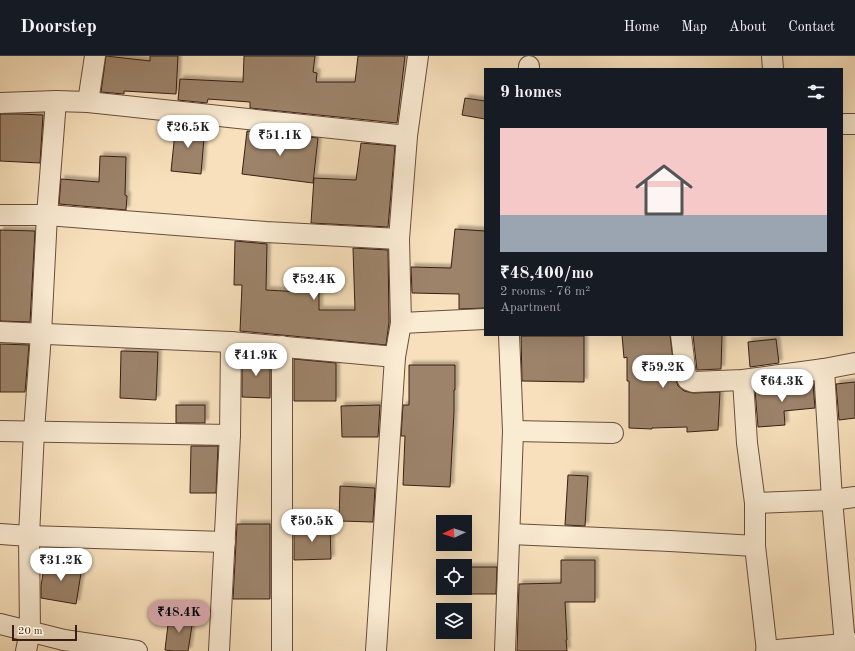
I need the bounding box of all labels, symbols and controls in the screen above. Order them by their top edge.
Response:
text: Doorstep [20,18,97,37]
text: Home [624,20,659,34]
text: Map [681,20,707,34]
text: About [729,20,766,34]
text: Contact [788,20,835,34]
icon: filters [805,81,827,103]
text: 9 homes [500,84,562,101]
pin: ₹26.5K [155,115,221,149]
text: ₹26.5K [166,121,210,134]
pin: ₹51.1K [247,123,313,157]
text: ₹51.1K [258,129,302,142]
icon: home [628,154,700,226]
text: ₹48,400/mo [500,265,594,282]
pin: ₹52.4K [281,267,347,301]
text: ₹52.4K [292,273,336,286]
text: 2 rooms · 76 m² [500,285,590,298]
text: Apartment [500,301,561,314]
pin: ₹41.9K [223,343,289,377]
text: ₹41.9K [234,349,278,362]
pin: ₹59.2K [630,355,696,389]
text: ₹59.2K [641,361,685,374]
pin: ₹64.3K [749,369,815,403]
text: ₹64.3K [760,375,804,388]
pin: ₹50.5K [279,509,345,543]
text: ₹50.5K [290,515,334,528]
north arrow [436,515,472,551]
map controls [436,515,472,639]
pin: ₹31.2K [28,548,94,582]
text: ₹31.2K [39,554,83,567]
button: locate [436,559,472,595]
pin: ₹48.4K [146,600,212,634]
button: layers [436,603,472,639]
text: ₹48.4K [157,606,201,619]
scale bar [12,623,77,642]
text: 20 m [18,626,43,637]

